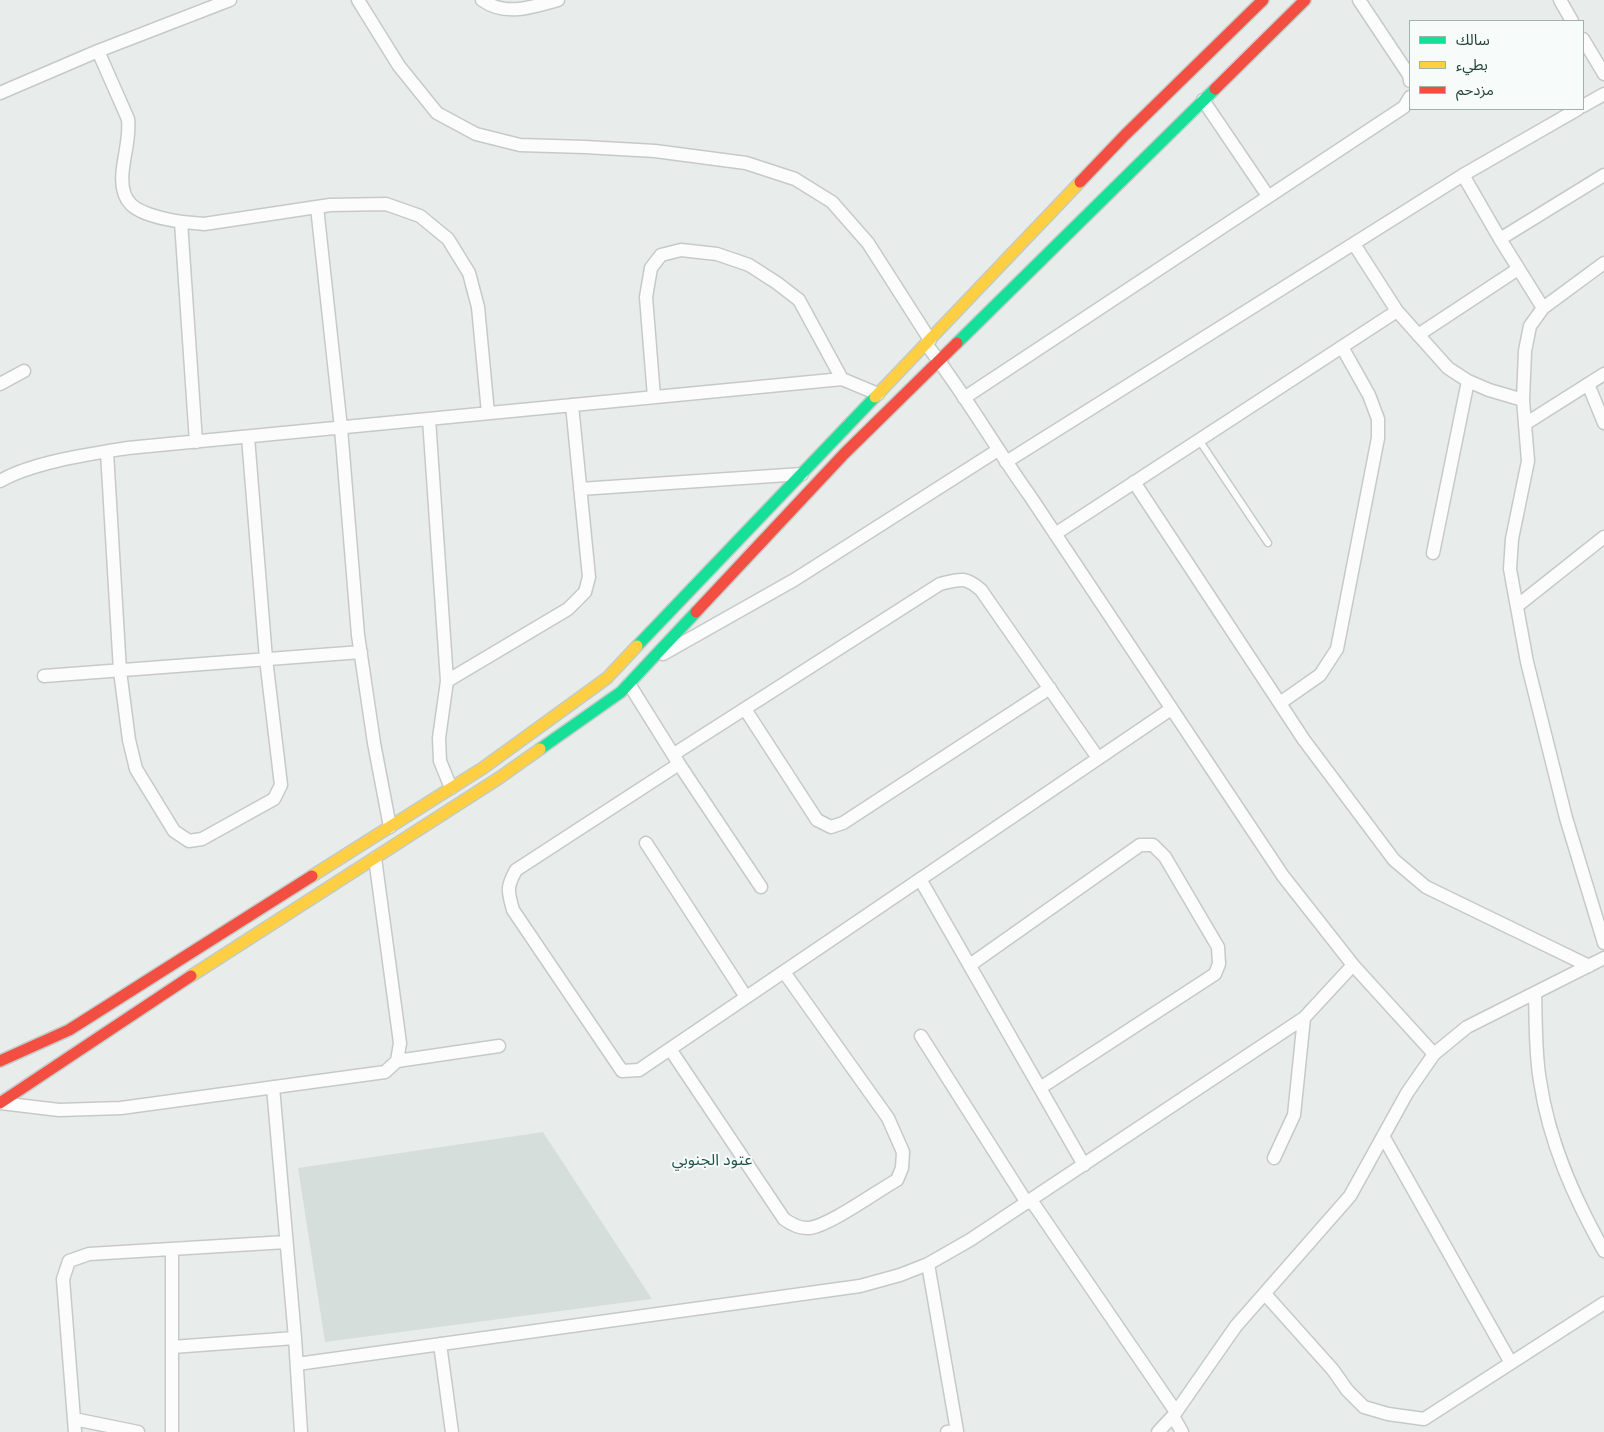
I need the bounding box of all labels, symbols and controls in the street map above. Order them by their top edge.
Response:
legend [1409,20,1584,110]
text: سالك [1456,29,1490,49]
text: بطيء [1456,54,1488,74]
text: مزدحم [1456,79,1494,99]
district label: عتود الجنوبي [672,1150,752,1170]

